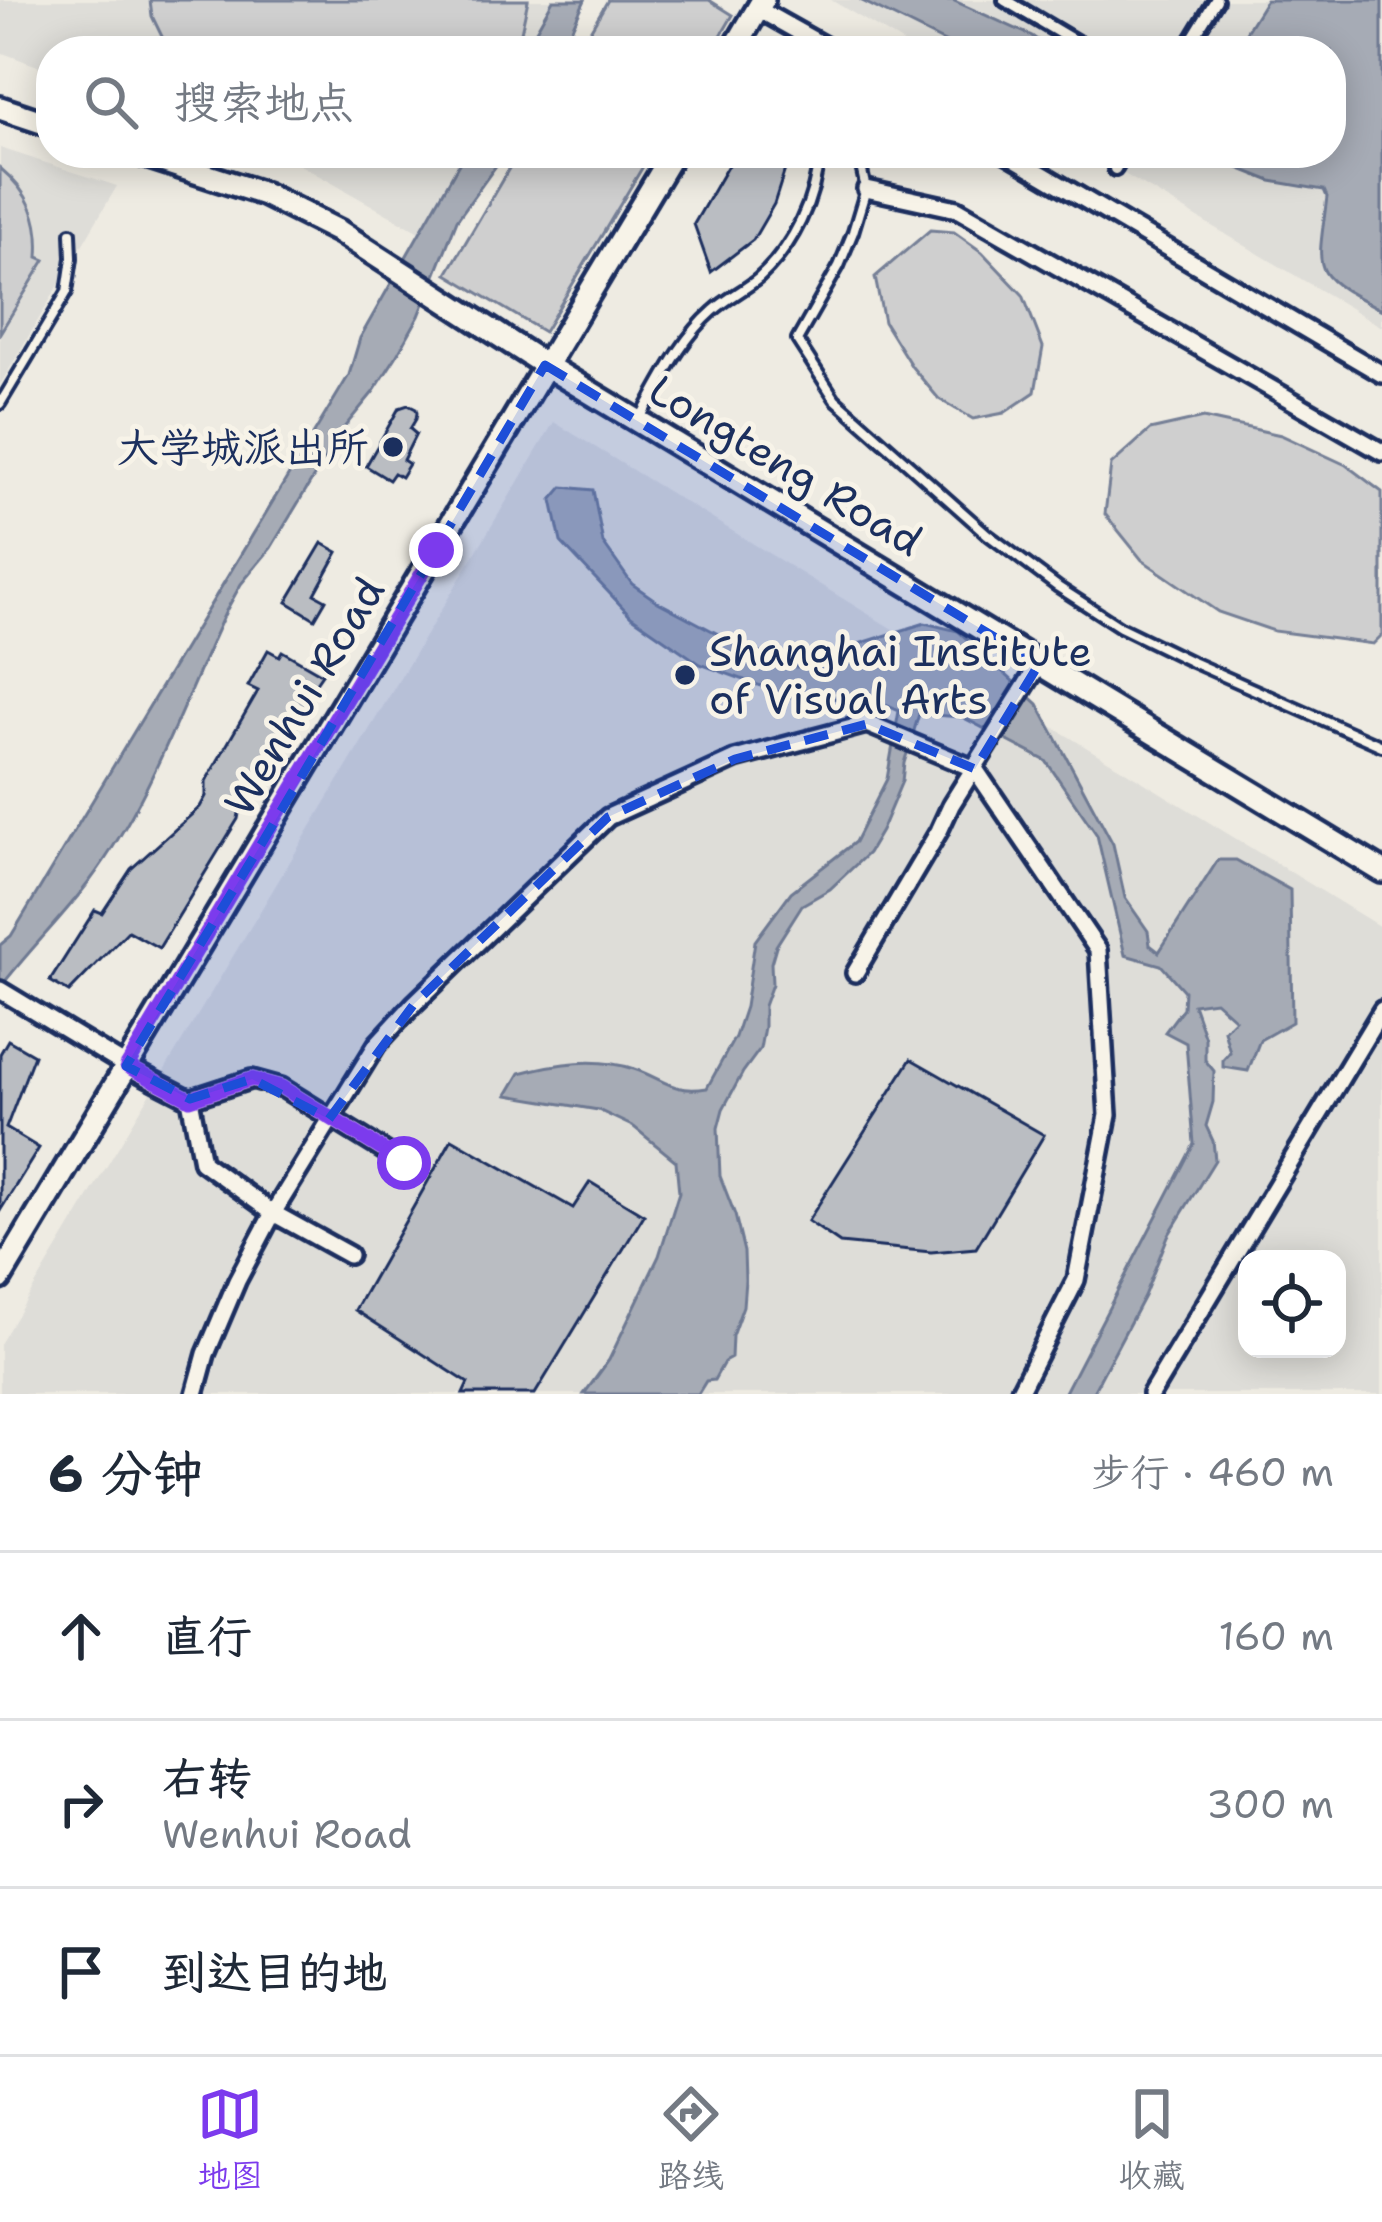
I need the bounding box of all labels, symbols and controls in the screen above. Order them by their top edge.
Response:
search box [36,36,1346,168]
icon: search [78,69,144,135]
text: 搜索地点 [174,72,354,132]
street label: Longteng Road [639,361,933,569]
place label: 大学城派出所 [117,419,369,475]
marker: 大学城派出所 [380,434,406,460]
route end [409,523,463,577]
street label: Wenhui Road [211,566,397,826]
place label: Shanghai Institute of Visual Arts [709,623,1092,727]
marker: Shanghai Institute of Visual Arts [672,662,698,688]
route start [377,1136,431,1190]
map controls [1238,1250,1346,1358]
button: locate [1238,1250,1346,1358]
text: 6 分钟 [48,1439,203,1507]
text: 步行 · 460 m [1091,1446,1334,1498]
icon: ahead [48,1603,114,1669]
text: 直行 [162,1606,252,1666]
text: 160 m [1219,1610,1334,1662]
text: 右转 [162,1748,252,1808]
icon: right [48,1771,114,1837]
text: 300 m [1206,1778,1334,1830]
text: Wenhui Road [162,1808,412,1860]
icon: arrive [48,1939,114,2005]
text: 到达目的地 [162,1942,387,2002]
tab: 地图 [197,2081,263,2198]
tab: 路线 [658,2081,724,2198]
tab: 收藏 [1119,2081,1185,2198]

